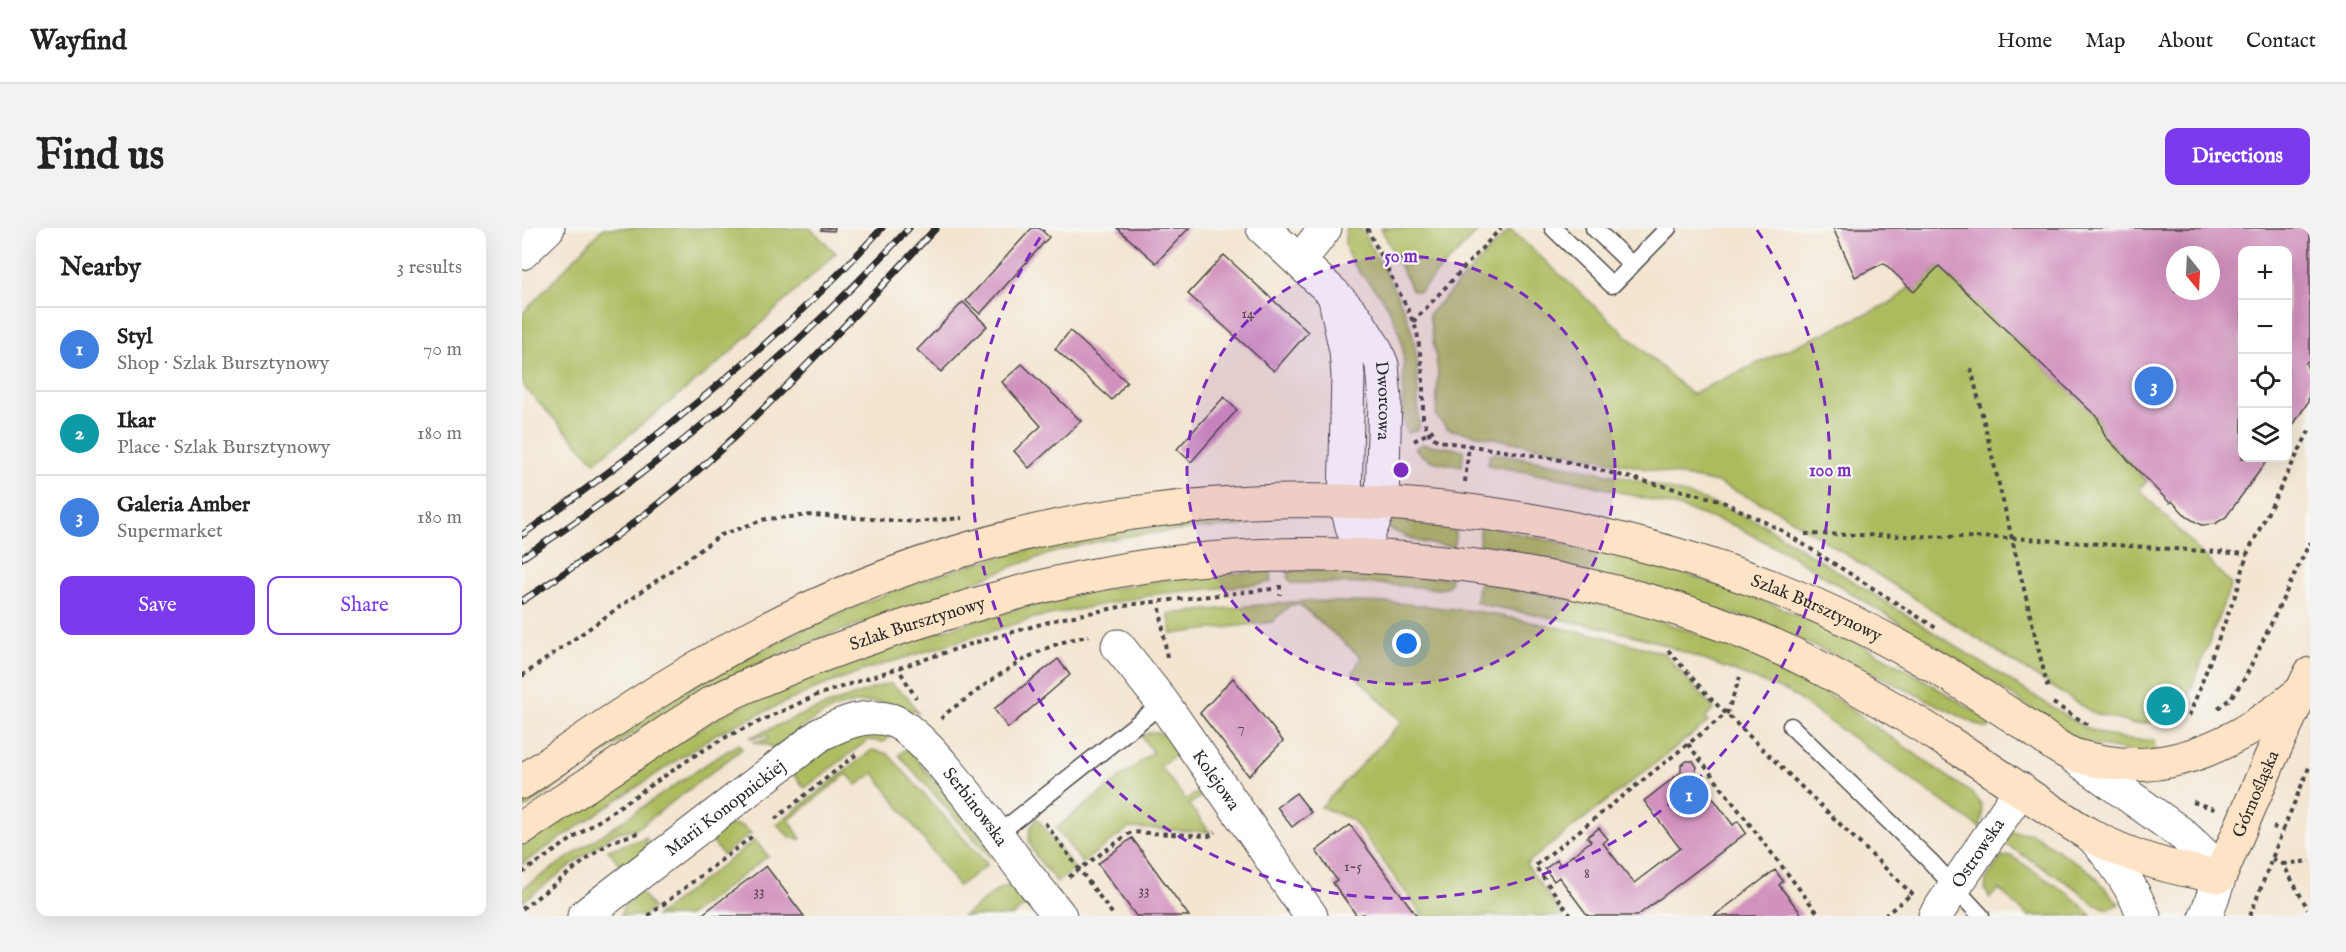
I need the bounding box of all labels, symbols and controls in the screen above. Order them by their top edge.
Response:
text: Wayfind [30,24,127,59]
text: Home [1997,28,2052,55]
text: Map [2085,28,2125,55]
text: About [2158,28,2213,55]
text: Contact [2246,28,2316,55]
button: Directions [2165,128,2310,185]
text: Find us [36,130,164,183]
text: 50 m [1384,246,1418,269]
north arrow [2166,246,2220,300]
map controls [2238,246,2292,462]
button: + [2238,246,2292,300]
text: Nearby [60,251,141,284]
text: 3 results [397,255,462,280]
button: − [2238,300,2292,354]
house number: 14 [1242,304,1255,323]
text: Styl [117,323,152,351]
text: 1 [76,337,83,362]
text: 70 m [423,337,462,362]
text: Shop · Szlak Bursztynowy [117,351,329,376]
button: locate [2238,354,2292,408]
street label: Dworcowa [1369,360,1395,441]
pin: 3 [2134,364,2174,408]
text: Ikar [117,407,156,435]
button: layers [2238,408,2292,462]
text: 2 [75,421,84,446]
text: 180 m [417,421,462,446]
text: Place · Szlak Bursztynowy [117,435,330,460]
centre of rings [1391,460,1411,480]
text: 100 m [1809,460,1851,483]
text: Galeria Amber [117,491,250,519]
text: 3 [76,505,83,530]
text: 180 m [417,505,462,530]
text: Supermarket [117,519,223,544]
street label: Szlak Bursztynowy [1747,570,1886,648]
button: Save [60,576,255,635]
button: Share [267,576,462,635]
street label: Szlak Bursztynowy [847,592,988,657]
your location [1392,629,1421,658]
pin: 2 [2146,684,2186,728]
house number: 7 [1237,718,1245,737]
street label: Kolejowa [1186,746,1244,816]
street label: Górnośląska [2228,747,2286,842]
street label: Marii Konopnickiej [661,755,791,862]
street label: Serbinowska [937,763,1012,851]
pin: 1 [1670,772,1708,818]
street label: Ostrowska [1947,815,2011,893]
house number: 1-5 [1344,857,1363,876]
house number: 8 [1584,864,1590,883]
house number: 33 [1138,881,1150,900]
house number: 33 [753,882,765,901]

